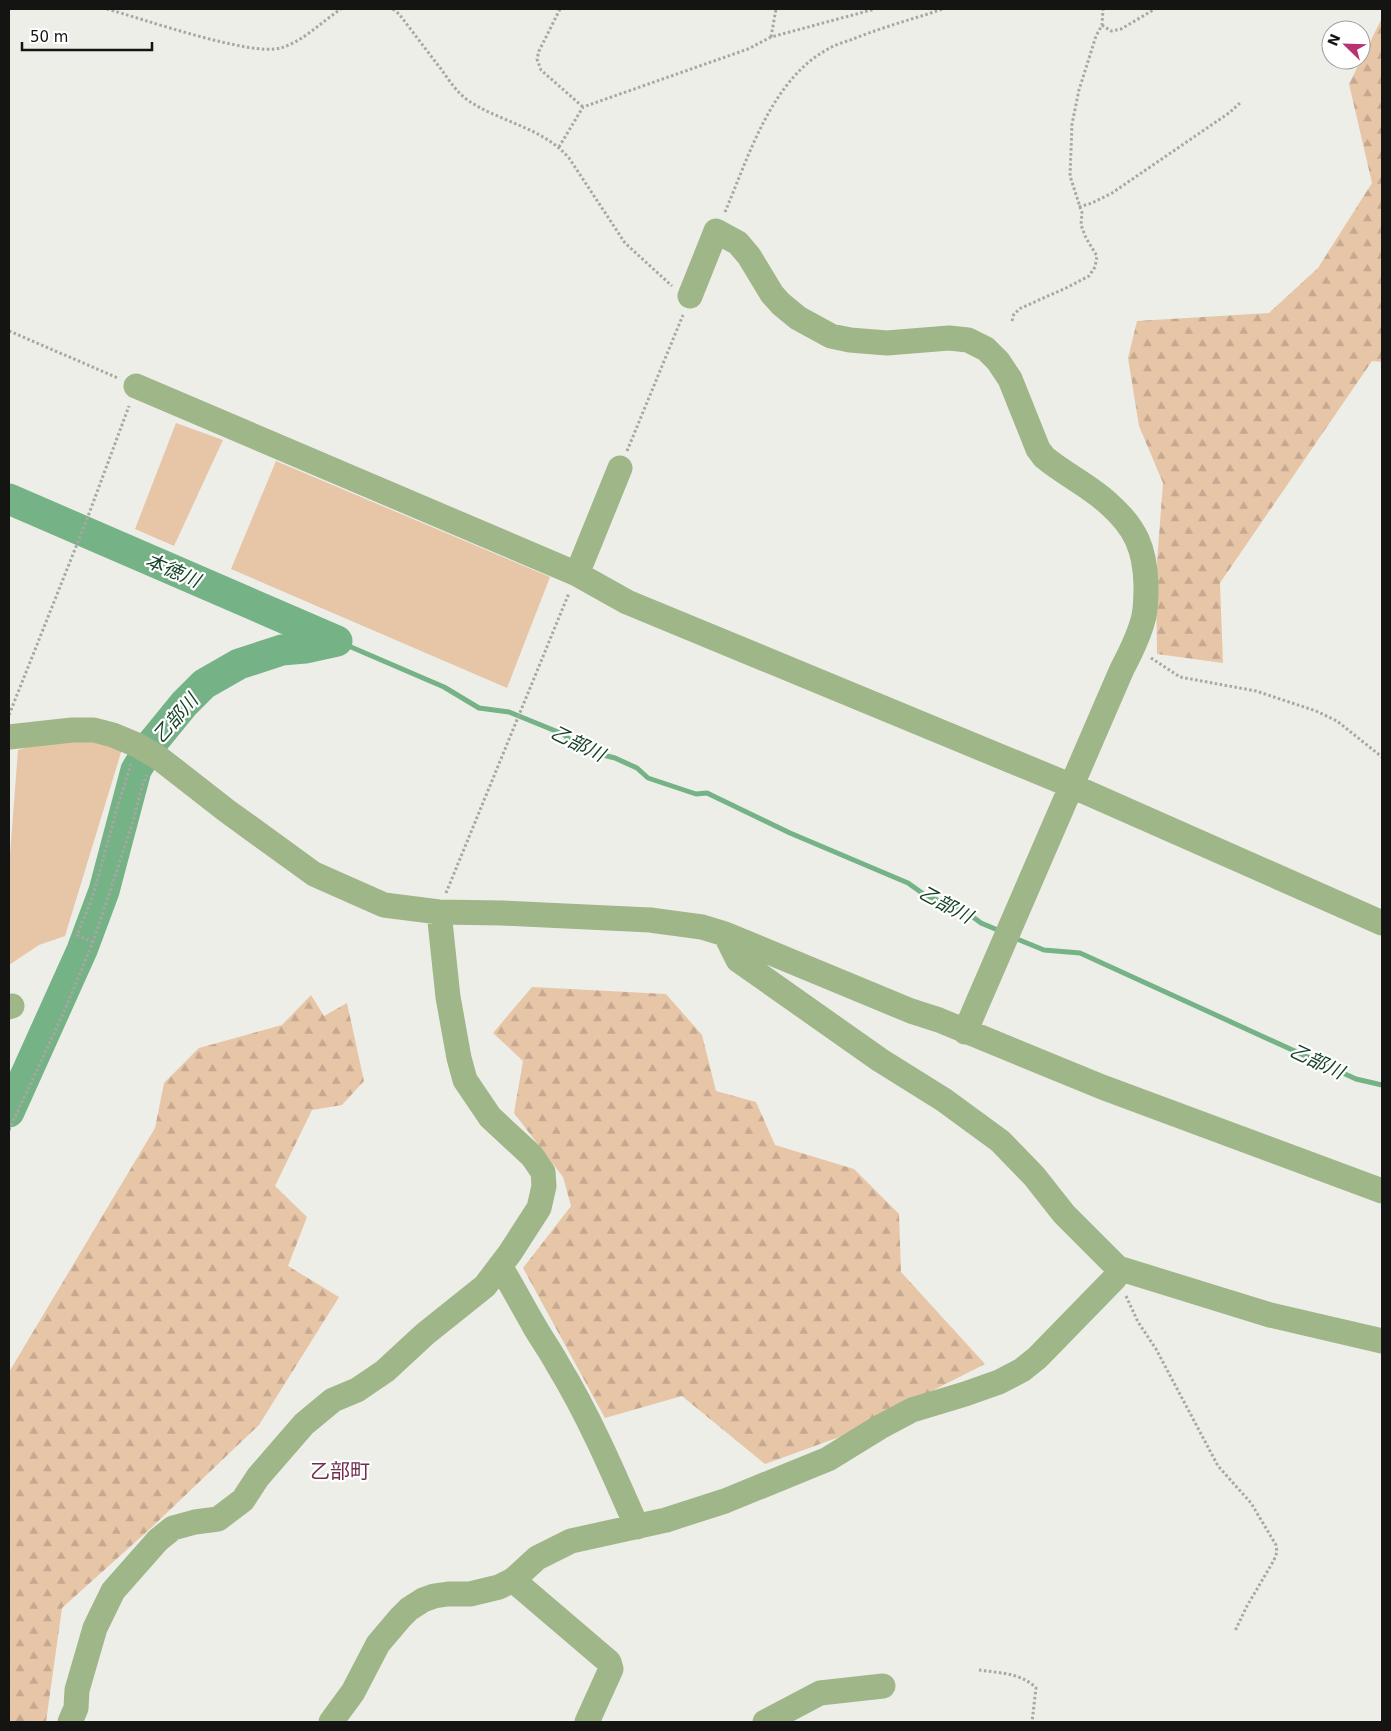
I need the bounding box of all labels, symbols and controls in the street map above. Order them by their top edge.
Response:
scale bar [22,20,152,52]
north arrow [1321,20,1371,70]
text: 50 m [30,28,68,46]
text: N [1324,31,1344,48]
water label: 本徳川 [142,549,205,592]
water label: 乙部川 [148,688,203,747]
water label: 乙部川 [548,721,610,766]
water label: 乙部川 [916,881,978,928]
water label: 乙部川 [1287,1039,1349,1084]
district label: 乙部町 [310,1459,370,1483]

